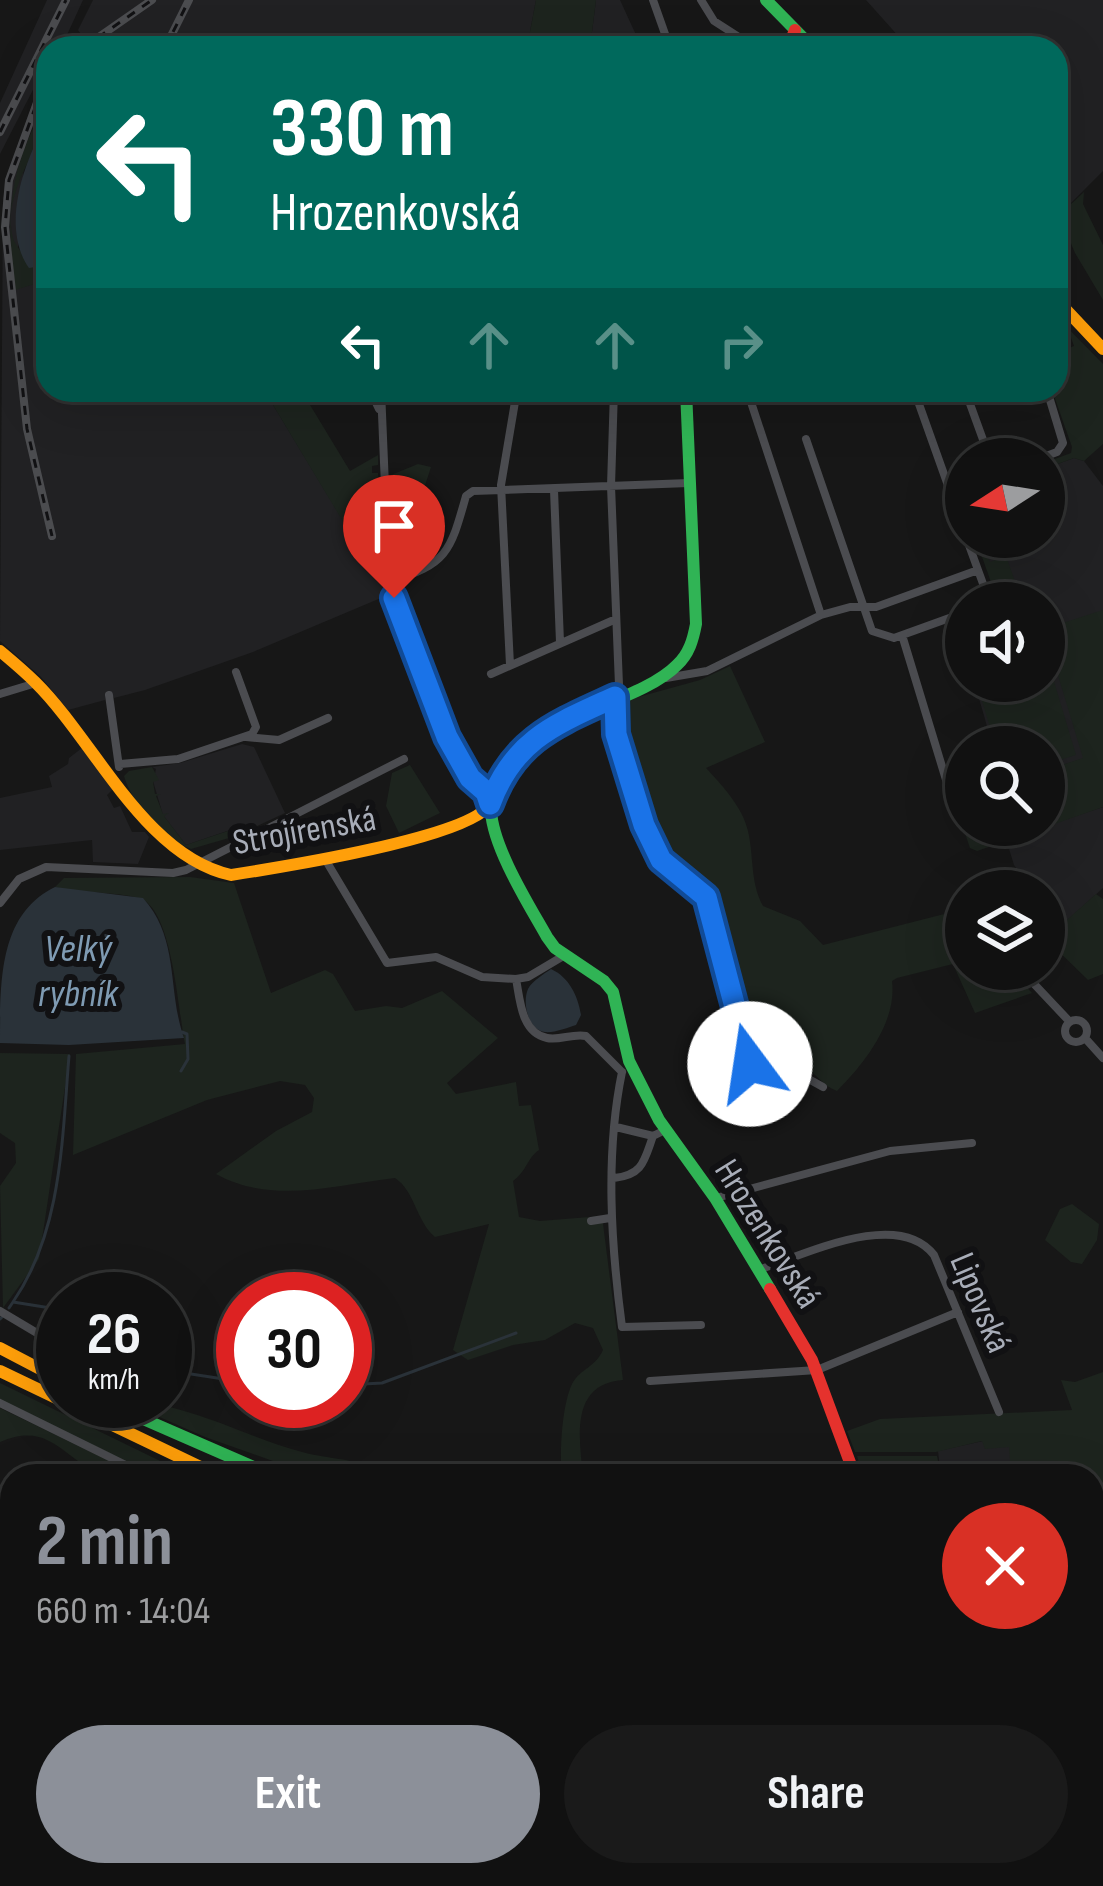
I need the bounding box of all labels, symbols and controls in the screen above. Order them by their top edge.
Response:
text: 330 m [270,79,454,180]
icon: left [72,84,228,240]
text: Hrozenkovská [270,181,521,246]
icon: left [330,312,396,378]
icon: ahead [456,312,522,378]
icon: ahead [582,312,648,378]
icon: right [708,312,774,378]
north arrow [945,438,1065,558]
map controls [945,438,1065,990]
pin [343,475,445,598]
icon: arrive [361,493,427,559]
button: sound [945,582,1065,702]
button: search [945,726,1065,846]
street label: Strojírenská [230,798,379,865]
button: layers [945,870,1065,990]
water label: Velký rybník [38,926,119,1018]
position arrow [687,1001,813,1127]
street label: Hrozenkovská [704,1152,829,1317]
street label: Lipovská [940,1247,1020,1359]
speed limit sign: 30 [216,1272,372,1428]
text: 26 [87,1299,141,1371]
text: km/h [88,1362,140,1398]
text: 2 min [36,1499,173,1586]
button: close [942,1503,1068,1629]
text: 660 m · 14:04 [36,1588,210,1635]
button: Exit [36,1725,540,1863]
button: Share [564,1725,1068,1863]

